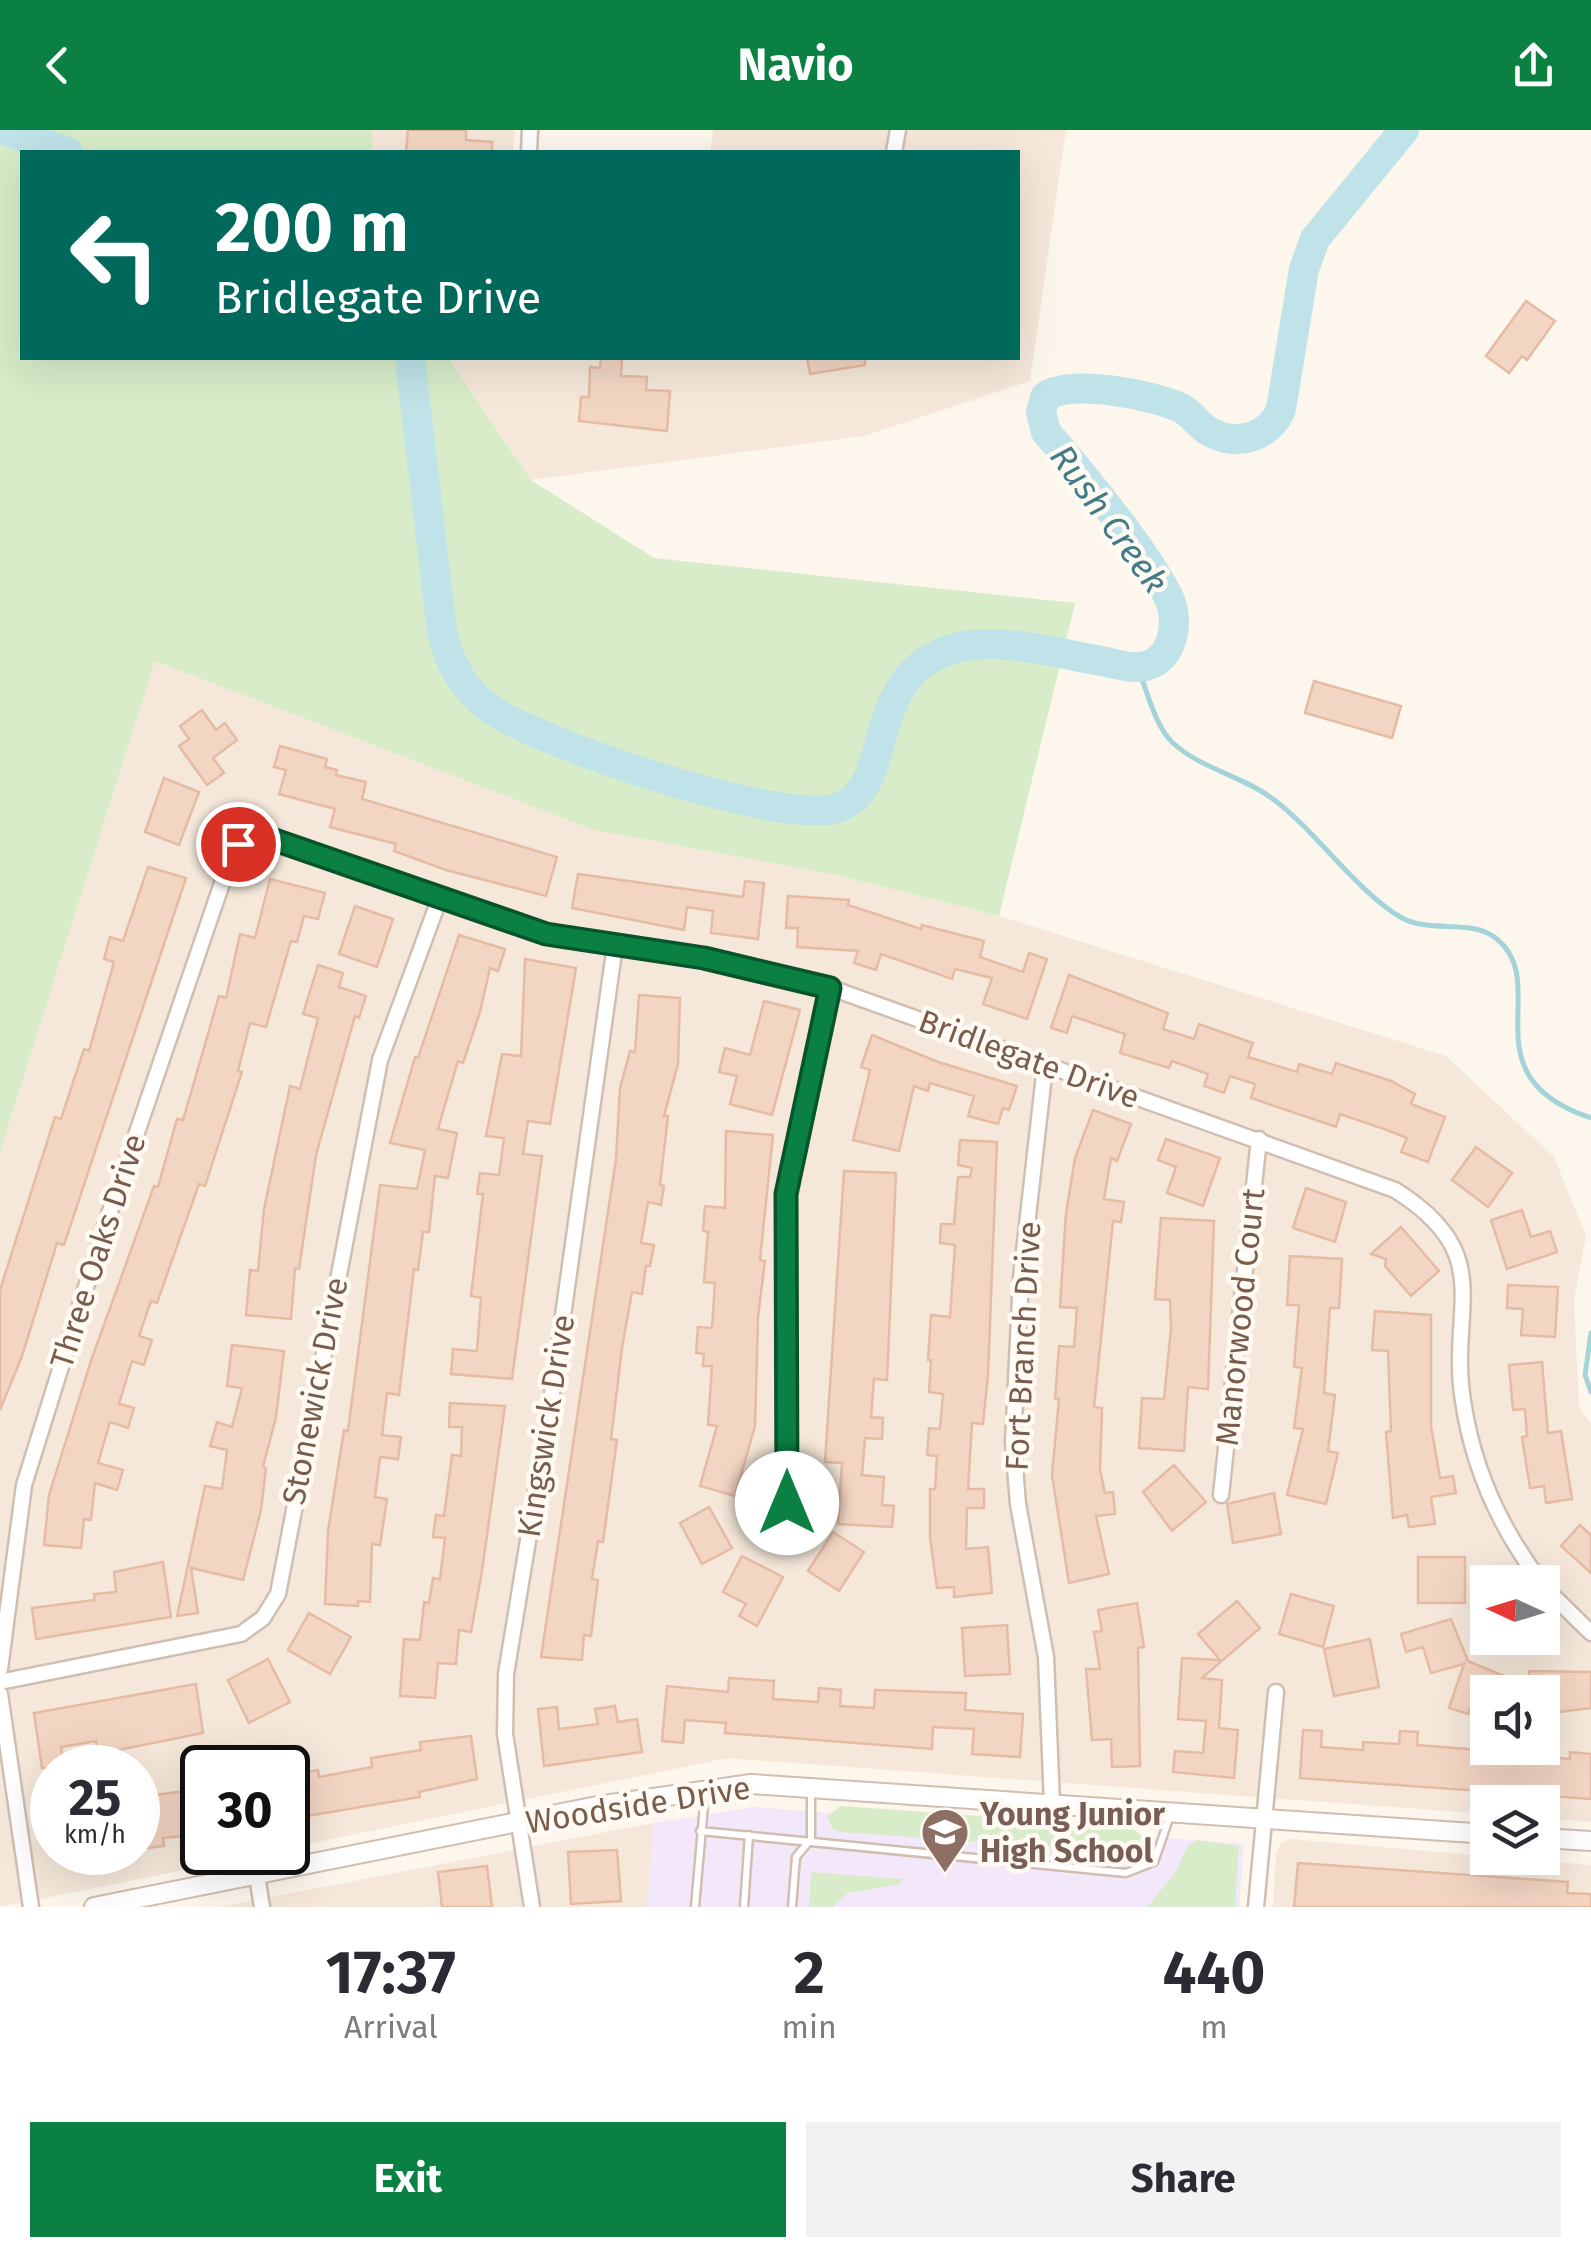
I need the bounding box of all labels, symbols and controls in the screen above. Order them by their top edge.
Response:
icon: back [30,38,85,93]
text: Navio [738,38,853,92]
icon: share [1506,38,1561,93]
text: 200 m [215,186,409,270]
icon: left [50,190,180,320]
text: Bridlegate Drive [215,271,541,325]
water label: Rush Creek [1041,437,1177,601]
pin [196,802,281,887]
icon: arrive [211,817,266,872]
street label: Bridlegate Drive [913,1001,1145,1117]
street label: Three Oaks Drive [42,1129,154,1373]
street label: Manorwood Court [1208,1186,1272,1448]
street label: Fort Branch Drive [997,1220,1049,1472]
street label: Stonewick Drive [274,1274,356,1508]
street label: Kingswick Drive [510,1312,582,1540]
position arrow [735,1451,839,1555]
north arrow [1470,1565,1560,1655]
map controls [1470,1565,1560,1875]
button: sound [1470,1675,1560,1765]
speed limit sign: 30 [180,1745,310,1875]
text: 25 [69,1768,121,1828]
street label: Woodside Drive [523,1769,753,1841]
button: layers [1470,1785,1560,1875]
place label: Young Junior High School [979,1795,1165,1870]
school or university icon: Young Junior High School [919,1806,971,1874]
text: km/h [64,1820,126,1850]
text: 17:37 [326,1937,456,2009]
text: 2 [794,1937,825,2009]
text: 440 [1162,1937,1265,2009]
text: Arrival [344,2008,438,2046]
text: min [782,2008,837,2046]
text: m [1200,2008,1228,2046]
button: Exit [30,2122,786,2237]
button: Share [806,2122,1561,2237]

